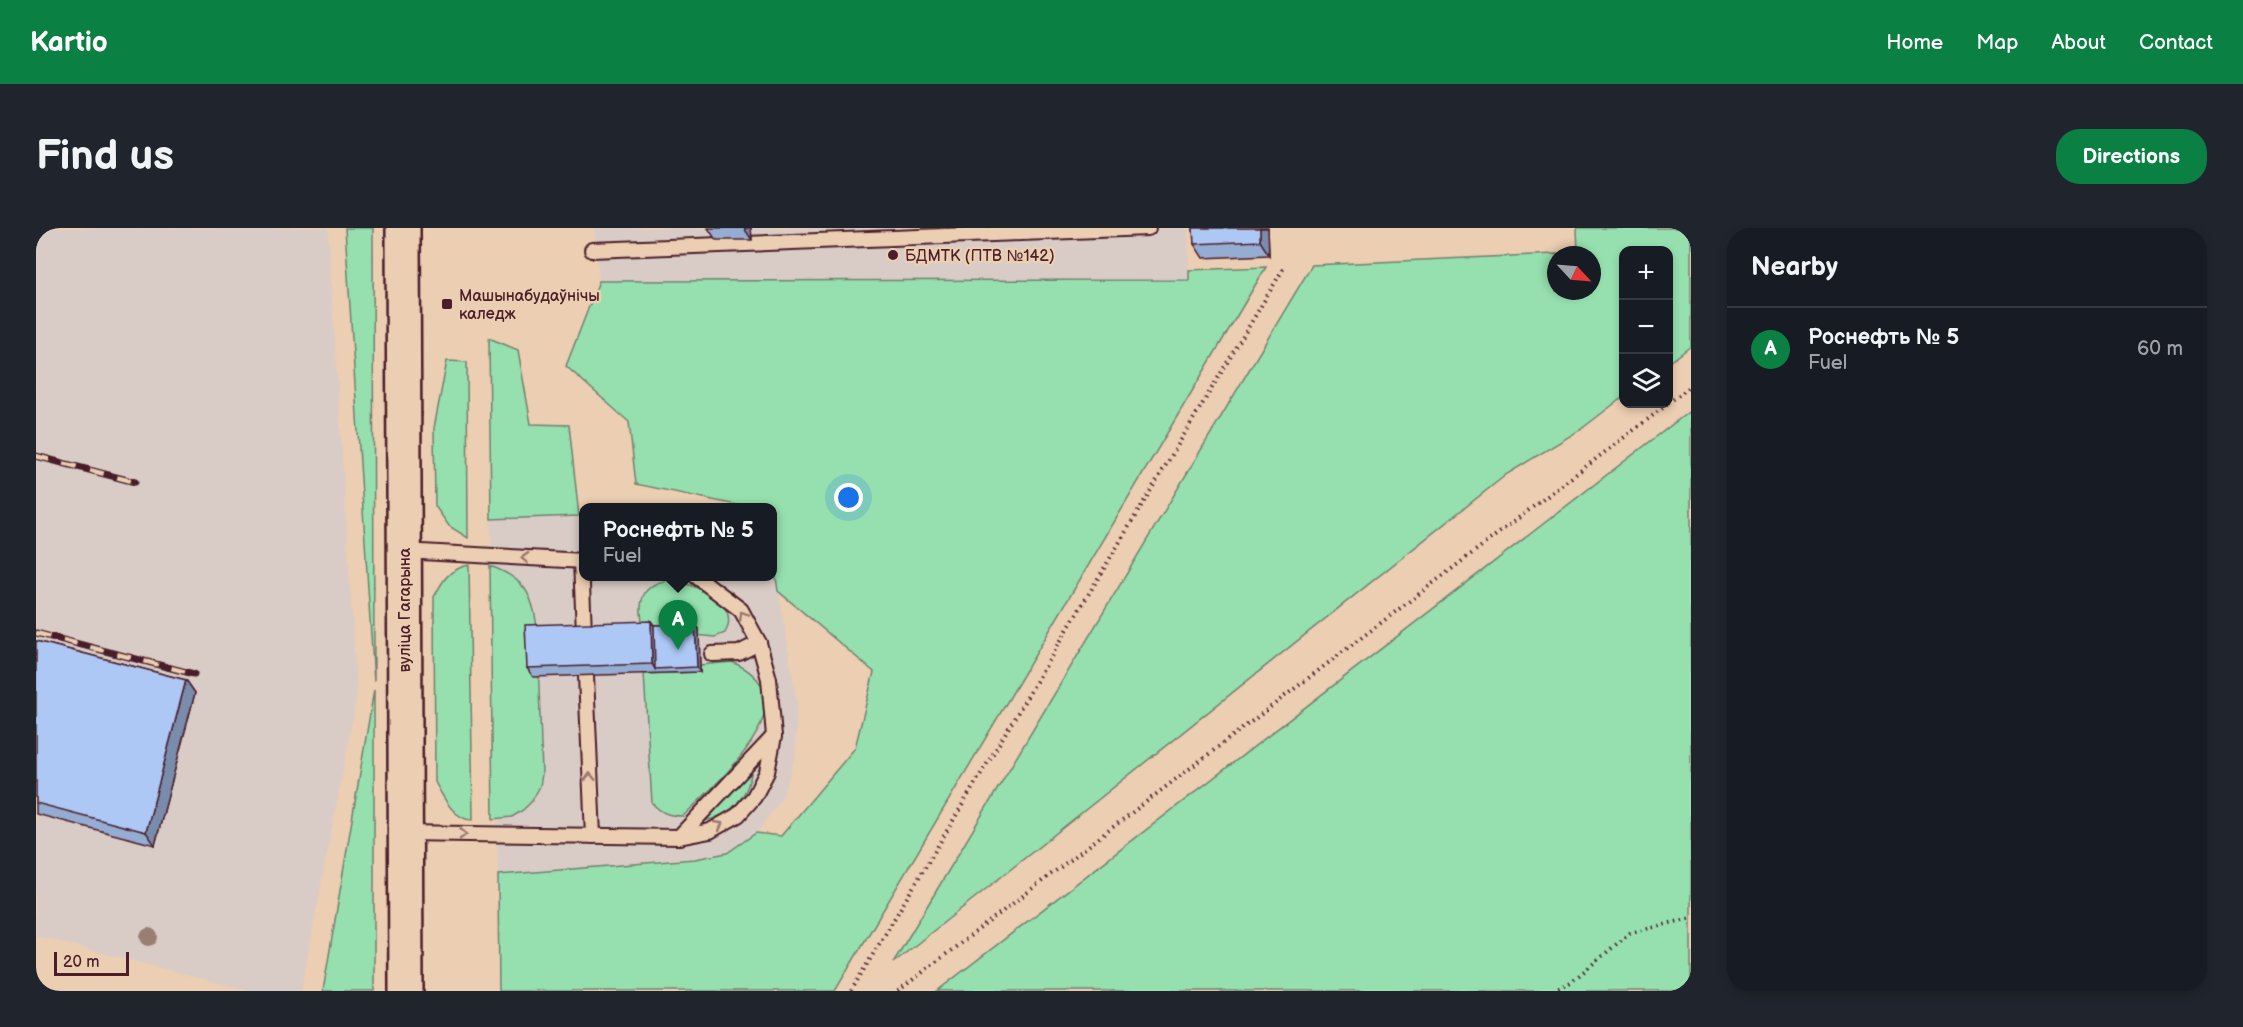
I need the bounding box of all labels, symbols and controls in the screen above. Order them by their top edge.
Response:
text: Kartio [30,26,108,59]
text: Home [1886,30,1943,55]
text: Map [1976,30,2018,55]
text: About [2051,30,2106,55]
text: Contact [2139,30,2213,55]
button: Directions [2056,129,2207,184]
text: Find us [36,131,174,182]
north arrow [1547,246,1601,300]
map controls [1619,246,1673,408]
button: + [1619,246,1673,300]
place label: БДМТК (ПТВ №142) [905,247,1055,266]
marker: БДМТК (ПТВ №142) [886,248,900,262]
text: Nearby [1751,252,1838,283]
place label: Машынабудаўнічы каледж [459,287,600,324]
marker: Машынабудаўнічы каледж [440,297,454,311]
button: − [1619,300,1673,354]
text: Роснефть № 5 [1808,324,1959,351]
text: A [1764,337,1777,361]
text: 60 m [2137,337,2183,361]
text: Fuel [1808,351,1847,375]
button: layers [1619,354,1673,408]
your location [834,483,863,512]
popup [579,503,777,581]
text: Роснефть № 5 [602,517,754,544]
text: Fuel [602,544,642,568]
street label: вуліца Гагарына [396,547,415,672]
one-way arrow [521,551,530,564]
pin: A [658,600,698,650]
one-way arrow [739,611,750,622]
one-way arrow [584,773,597,782]
one-way arrow [713,821,723,833]
one-way arrow [459,828,468,840]
scale bar [54,949,129,976]
text: 20 m [63,953,99,972]

